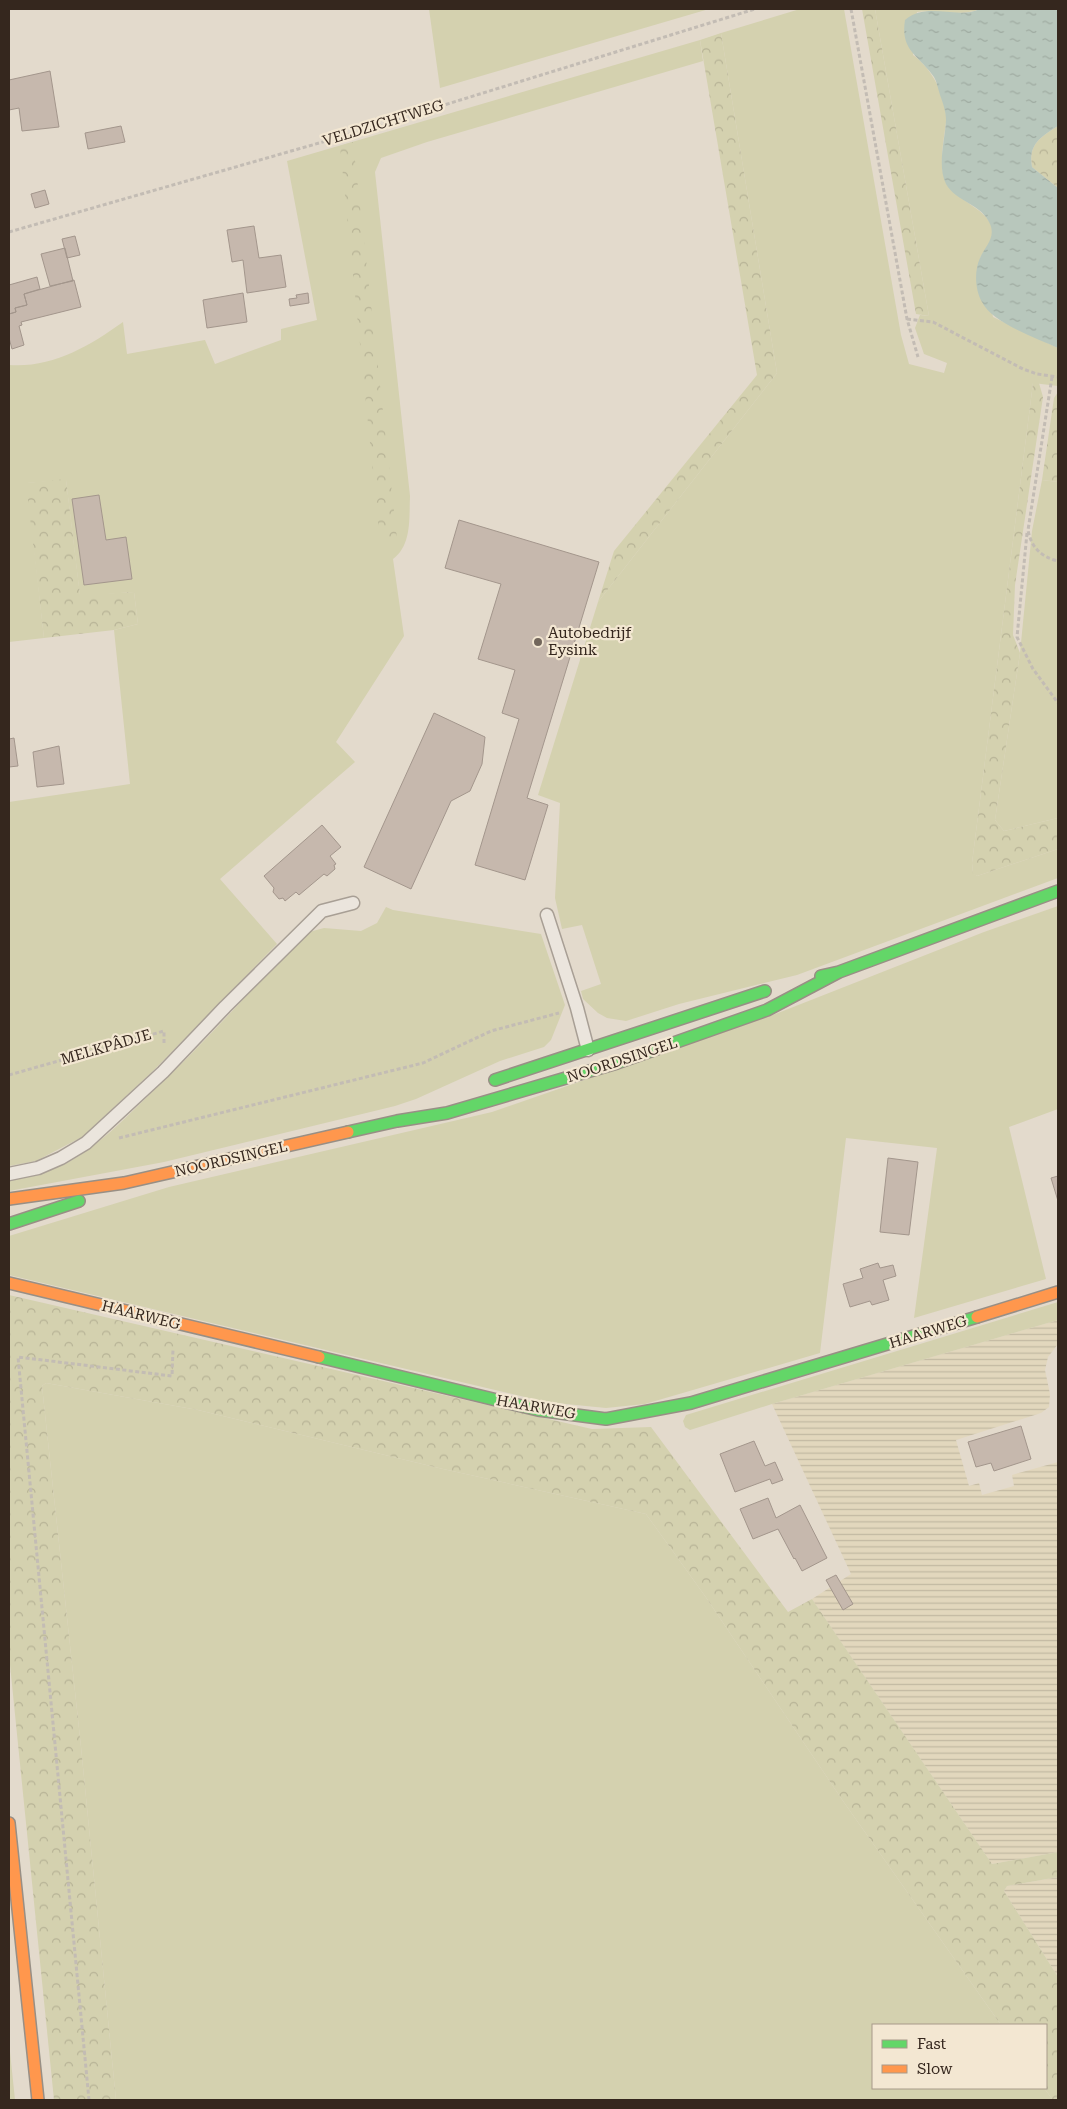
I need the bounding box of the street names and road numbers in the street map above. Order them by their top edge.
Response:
street label: VELDZICHTWEG [320,96,446,150]
street label: MELKPÂDJE [59,1026,153,1068]
street label: NOORDSINGEL [564,1034,680,1086]
street label: NOORDSINGEL [173,1137,289,1181]
street label: HAARWEG [100,1297,183,1334]
street label: HAARWEG [887,1312,969,1352]
street label: HAARWEG [495,1391,577,1423]

